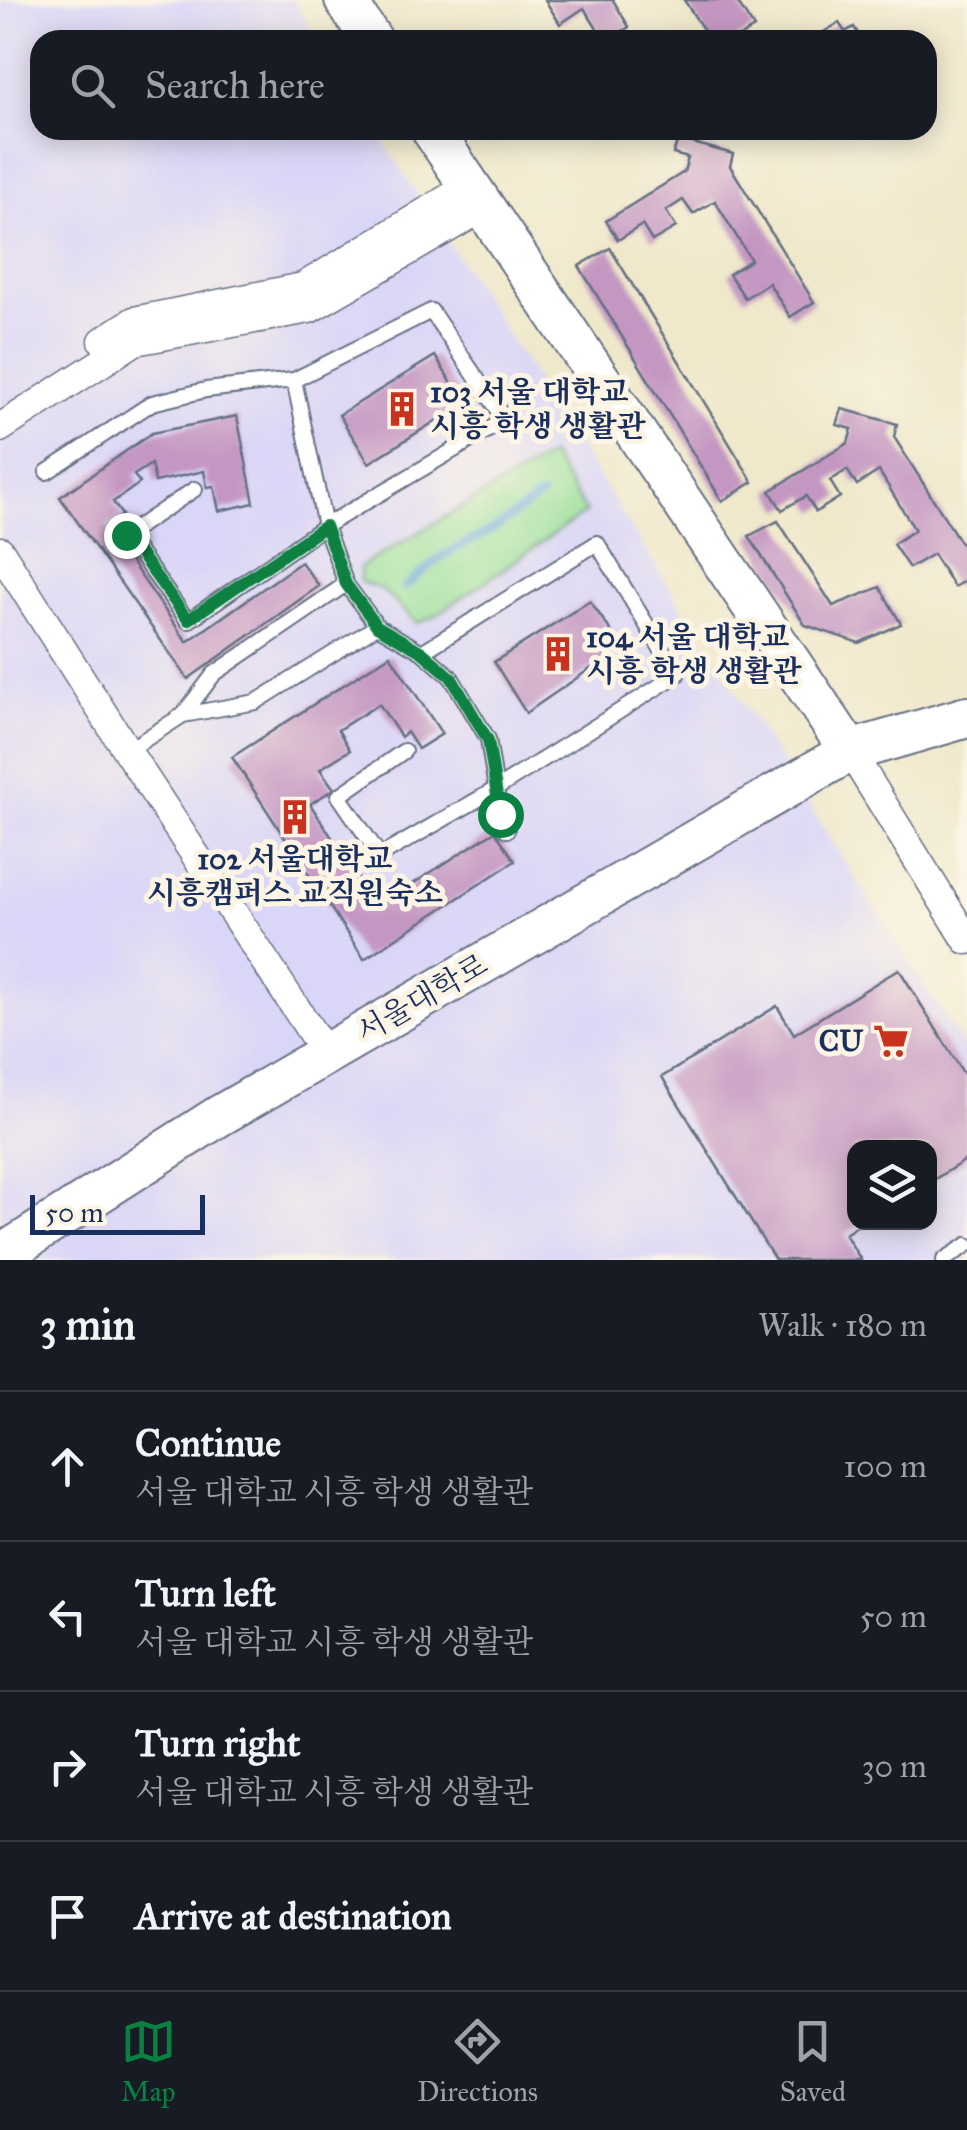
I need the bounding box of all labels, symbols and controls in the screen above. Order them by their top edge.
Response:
search box [30,30,937,140]
icon: search [65,58,120,113]
text: Search here [145,62,325,108]
place label: 103 서울 대학교 시흥 학생 생활관 [430,374,646,444]
building icon: 103 서울 대학교 시흥 학생 생활관 [383,390,421,428]
route end [104,513,150,559]
place label: 104 서울 대학교 시흥 학생 생활관 [586,619,802,689]
building icon: 104 서울 대학교 시흥 학생 생활관 [539,635,577,673]
route start [478,792,524,838]
building icon: 102 서울대학교 시흥캠퍼스 교직원숙소 [276,798,314,836]
place label: 102 서울대학교 시흥캠퍼스 교직원숙소 [147,841,443,911]
street label: 서울대학로 [350,946,494,1050]
supermarket icon: CU [872,1022,910,1060]
place label: CU [819,1023,864,1059]
map controls [847,1140,937,1230]
button: layers [847,1140,937,1230]
scale bar [30,1190,205,1234]
text: 50 m [45,1195,104,1230]
text: 3 min [40,1299,135,1351]
text: Walk · 180 m [758,1306,927,1345]
text: Continue [135,1420,281,1466]
icon: ahead [40,1439,95,1494]
text: 100 m [843,1447,927,1486]
text: 서울 대학교 시흥 학생 생활관 [135,1473,534,1512]
text: Turn left [135,1570,276,1616]
icon: left [40,1589,95,1644]
text: 50 m [860,1597,927,1636]
text: 서울 대학교 시흥 학생 생활관 [135,1623,534,1662]
text: Turn right [135,1720,301,1766]
icon: right [40,1739,95,1794]
text: 30 m [862,1747,927,1786]
text: 서울 대학교 시흥 학생 생활관 [135,1773,534,1812]
icon: arrive [40,1889,95,1944]
text: Arrive at destination [135,1893,452,1939]
tab: Map [121,2014,176,2109]
tab: Directions [417,2014,538,2109]
tab: Saved [780,2014,846,2109]

